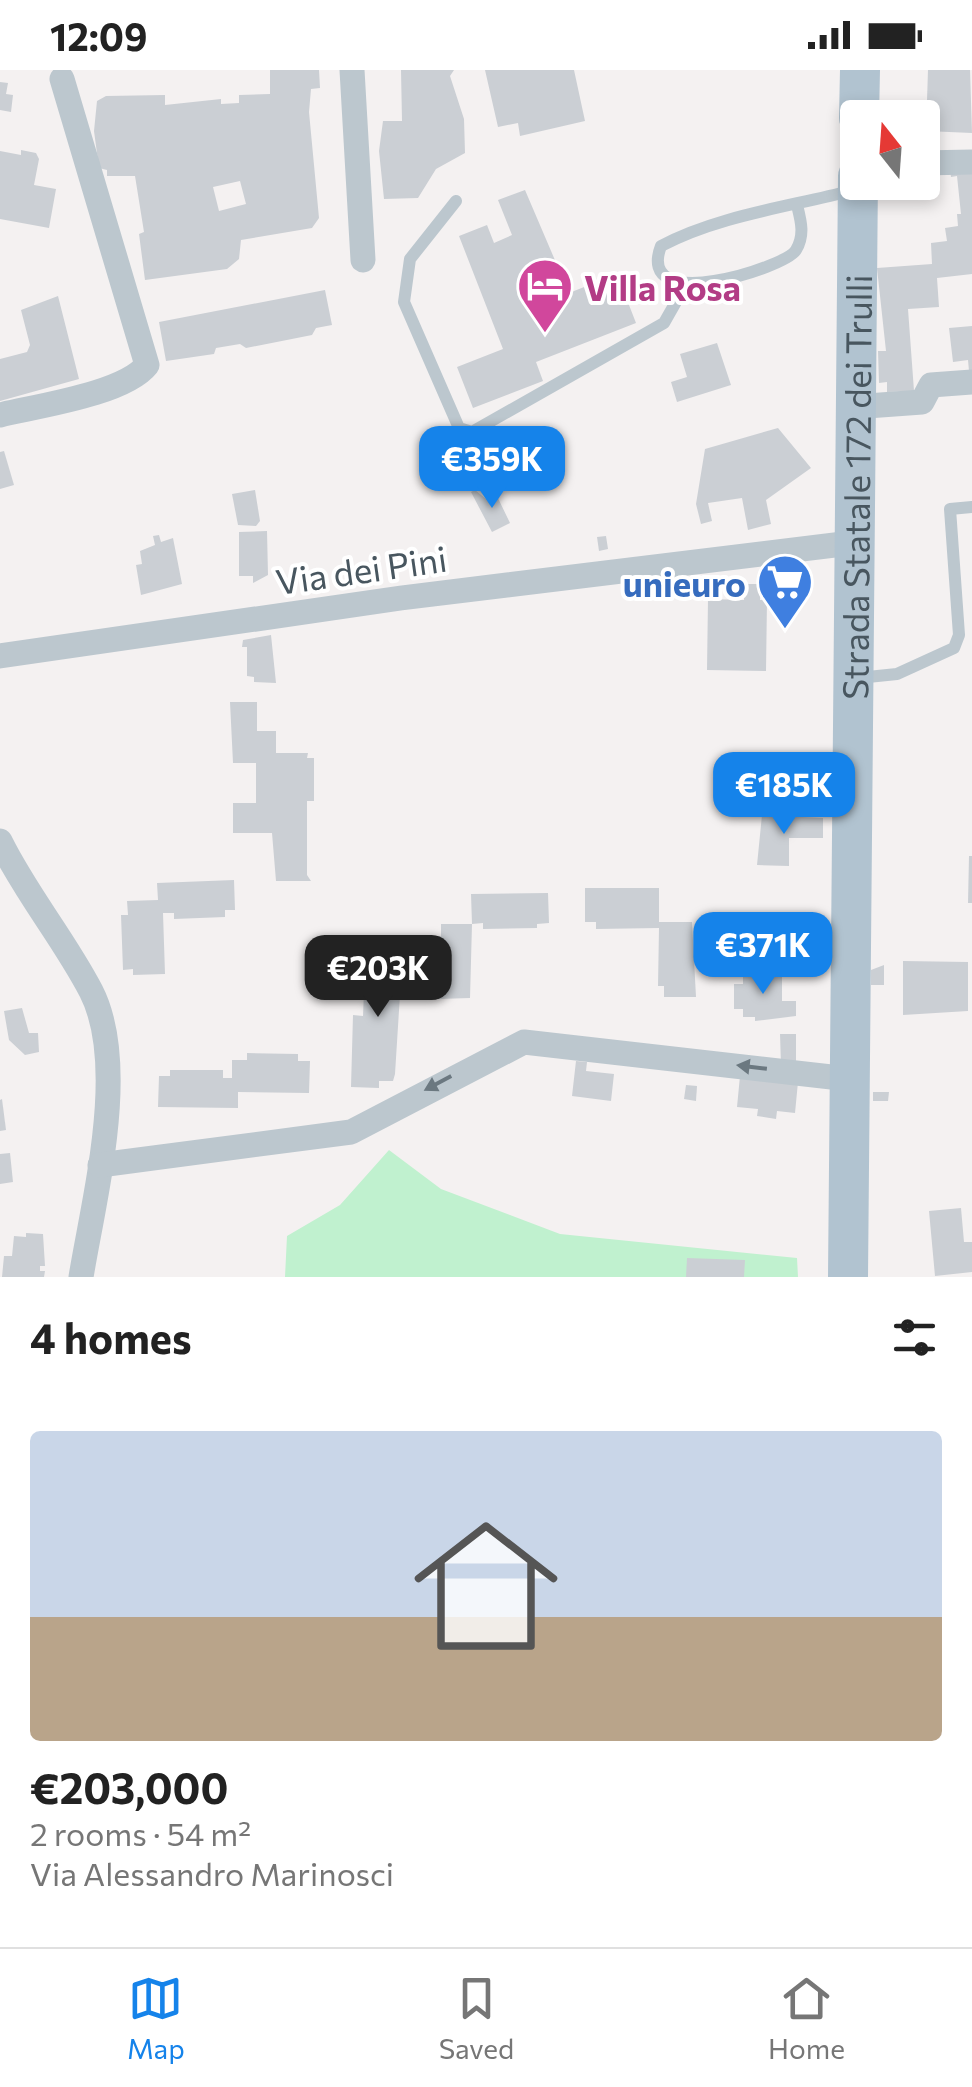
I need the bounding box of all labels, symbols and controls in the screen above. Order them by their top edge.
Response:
text: 12:09 [50,12,148,59]
north arrow [840,100,940,200]
map controls [840,100,940,200]
hotel icon: Villa Rosa [515,256,575,335]
place label: Villa Rosa [584,265,741,308]
street label: Strada Statale 172 dei Trulli [832,274,879,700]
pin: €359K [422,426,562,511]
text: €359K [441,438,543,478]
street label: Via dei Pini [273,536,449,602]
supermarket icon: unieuro [755,552,815,631]
place label: unieuro [623,561,746,604]
pin: €185K [714,752,854,837]
text: €185K [735,764,833,804]
pin: €371K [693,912,833,997]
text: €371K [715,924,811,964]
pin: €203K [308,935,448,1020]
text: €203K [327,947,429,987]
one-way arrow [735,1059,767,1075]
one-way arrow [424,1075,453,1092]
icon: filters [887,1310,942,1365]
text: 4 homes [30,1311,192,1363]
icon: home [396,1496,576,1676]
text: €203,000 [30,1761,228,1813]
text: 2 rooms · 54 m² [30,1813,251,1853]
text: Via Alessandro Marinosci [30,1853,394,1893]
tab: Map [127,1971,185,2065]
tab: Saved [439,1971,514,2065]
tab: Home [768,1971,845,2065]

